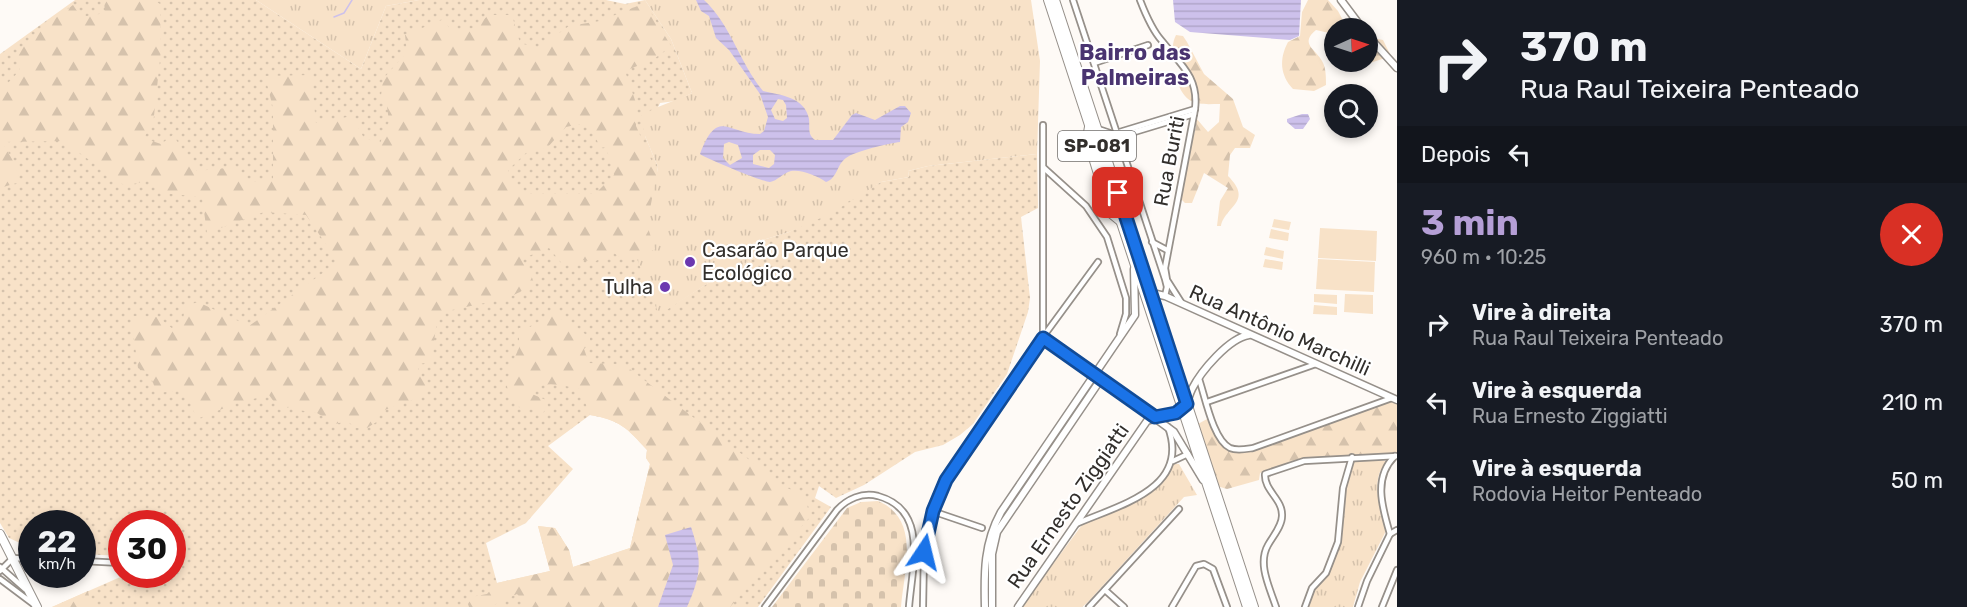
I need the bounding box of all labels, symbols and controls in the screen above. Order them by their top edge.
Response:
north arrow [1324,18,1378,72]
map controls [1324,18,1378,138]
text: 370 m [1520,22,1648,72]
icon: right [1421,24,1499,102]
district label: Bairro das Palmeiras [1079,39,1191,91]
text: Rua Raul Teixeira Penteado [1520,73,1859,105]
button: search [1324,84,1378,138]
street label: Rua Buriti [1148,114,1190,208]
road number: SP-081 [1058,131,1136,161]
icon: left [1503,138,1536,171]
text: Depois [1421,141,1491,168]
pin [1092,167,1143,218]
icon: arrive [1101,176,1134,209]
text: 3 min [1421,201,1519,244]
button: close [1880,203,1943,266]
place label: Casarão Parque Ecológico [702,238,849,285]
text: 960 m · 10:25 [1421,245,1547,269]
marker: Casarão Parque Ecológico [683,255,697,269]
place label: Tulha [603,275,653,299]
street label: Rua Antônio Marchilli [1186,279,1374,381]
marker: Tulha [658,280,672,294]
text: Vire à direita [1472,299,1611,326]
icon: right [1421,308,1454,341]
text: 370 m [1880,311,1943,338]
text: Rua Raul Teixeira Penteado [1472,326,1723,350]
text: Vire à esquerda [1472,377,1642,404]
icon: left [1421,386,1454,419]
text: 210 m [1882,389,1943,416]
text: Rua Ernesto Ziggiatti [1472,404,1668,428]
street label: Rua Ernesto Ziggiatti [1002,419,1134,593]
text: Vire à esquerda [1472,455,1642,482]
icon: left [1421,464,1454,497]
text: 50 m [1891,467,1943,494]
text: Rodovia Heitor Penteado [1472,482,1702,506]
speed limit sign: 30 [108,510,186,588]
position arrow [892,520,956,584]
text: 22 [38,524,77,560]
text: km/h [38,555,76,573]

